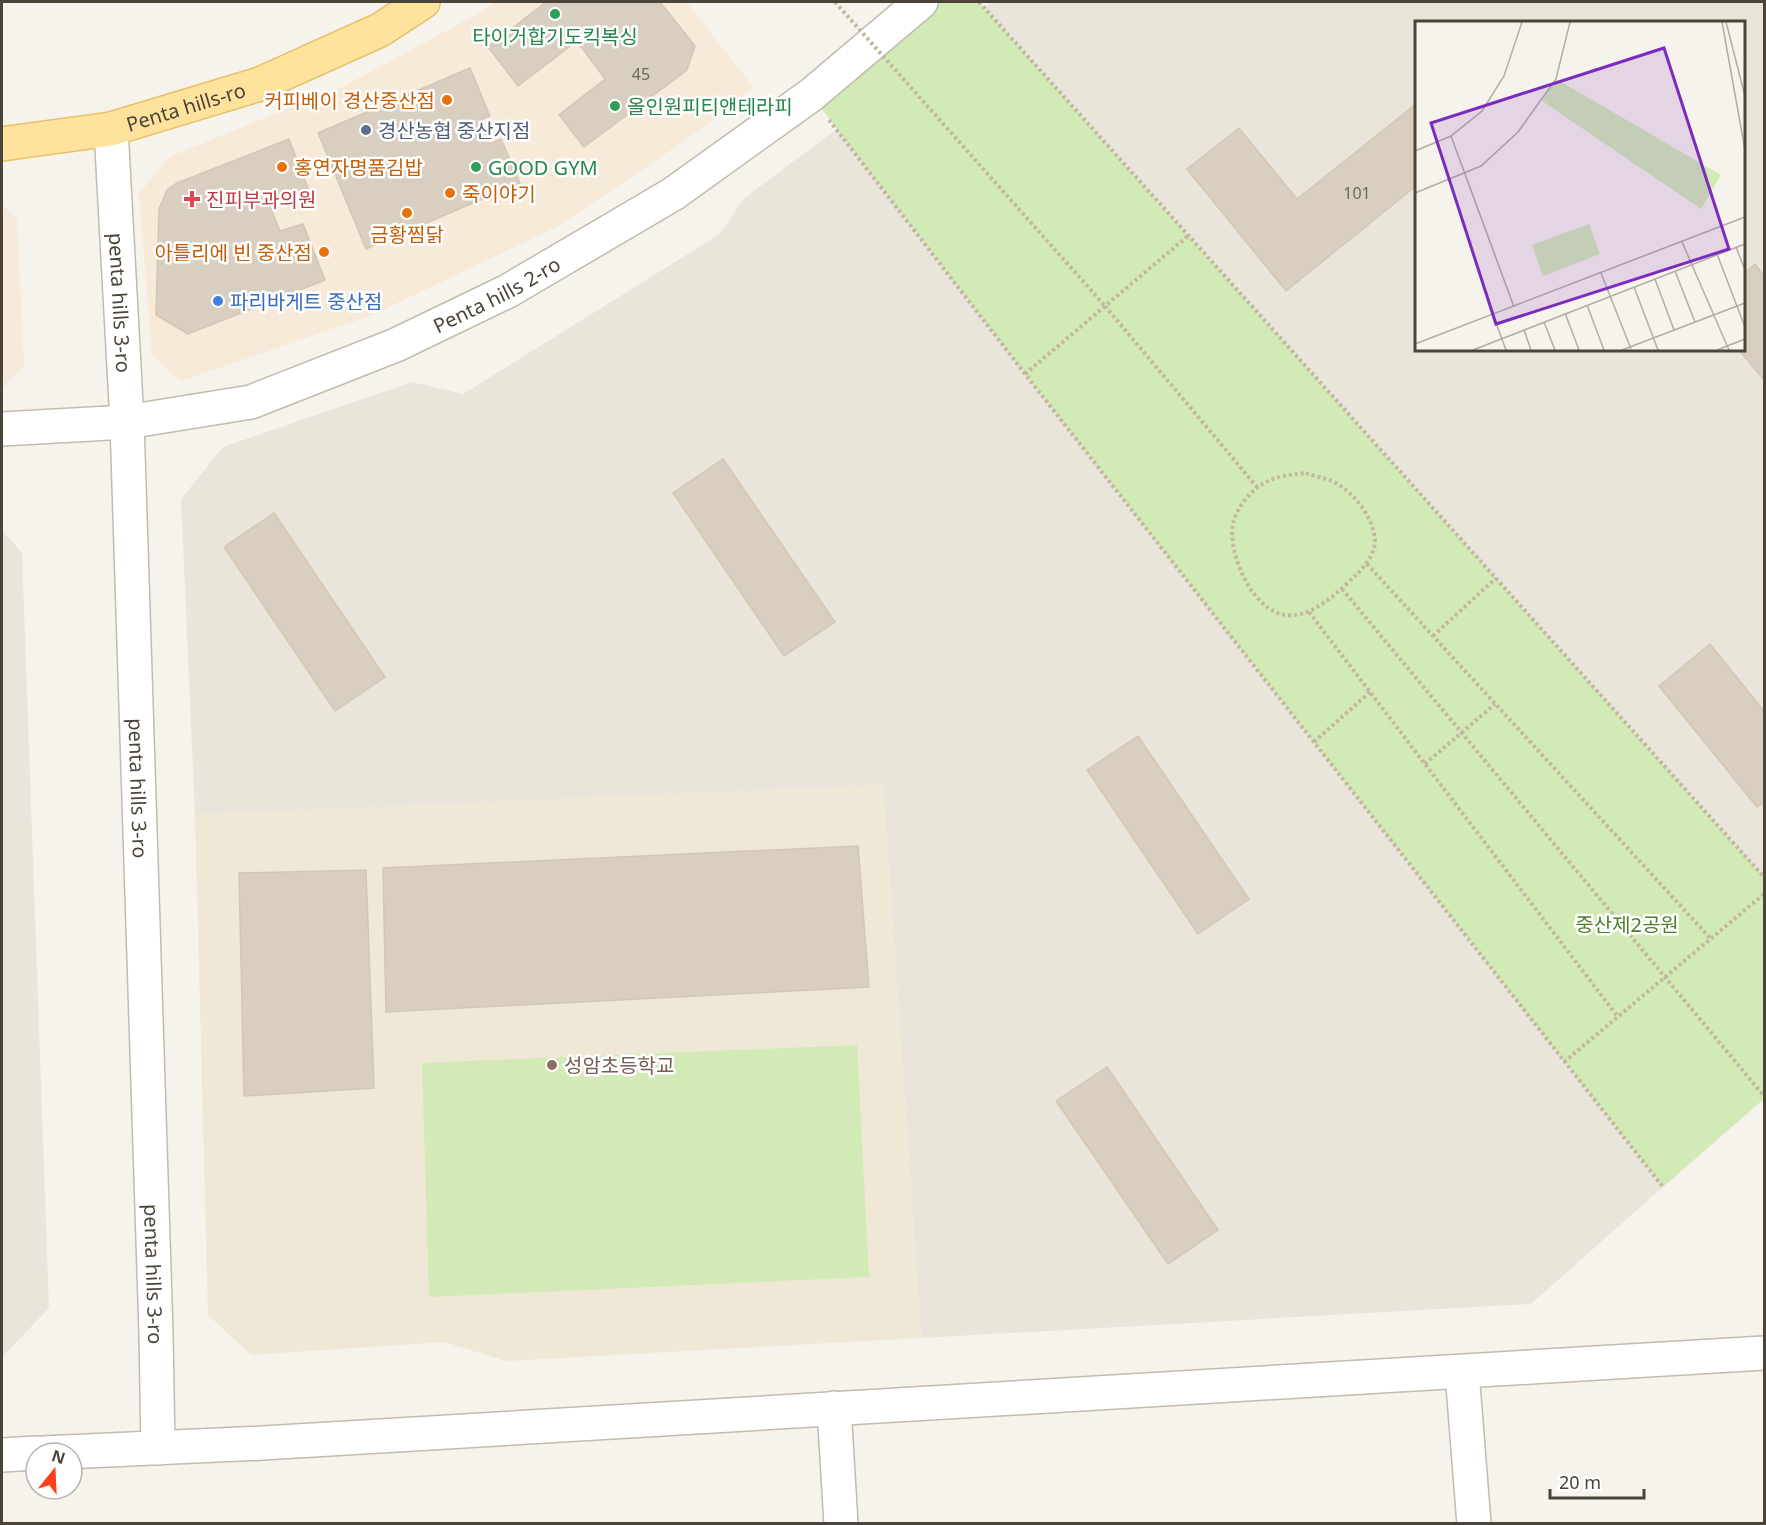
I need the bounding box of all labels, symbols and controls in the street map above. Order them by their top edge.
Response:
marker: 타이거합기도킥복싱 [548,7,562,21]
inset map [1415,21,1745,351]
place label: 타이거합기도킥복싱 [472,23,638,50]
house number: 45 [632,63,650,85]
street label: Penta hills-ro [123,76,249,137]
place label: 커피베이 경산중산점 [264,87,435,114]
marker: 커피베이 경산중산점 [440,93,454,107]
place label: 올인원피티앤테라피 [627,93,793,120]
marker: 올인원피티앤테라피 [608,99,622,113]
place label: 경산농협 중산지점 [378,117,530,144]
marker: 경산농협 중산지점 [359,123,373,137]
place label: 홍연자명품김밥 [294,154,423,181]
place label: GOOD GYM [488,154,598,181]
marker: 홍연자명품김밥 [275,160,289,174]
marker: GOOD GYM [469,160,483,174]
place label: 죽이야기 [462,180,536,207]
house number: 101 [1343,182,1371,204]
place label: 진피부과의원 [206,186,316,213]
marker: 죽이야기 [443,186,457,200]
marker: 진피부과의원 [183,190,201,208]
marker: 금황찜닭 [400,206,414,220]
place label: 금황찜닭 [370,221,444,248]
street label: penta hills 3-ro [103,232,138,373]
place label: 아틀리에 빈 중산점 [154,239,312,266]
marker: 아틀리에 빈 중산점 [317,245,331,259]
street label: Penta hills 2-ro [428,250,565,339]
place label: 파리바게트 중산점 [230,288,382,315]
marker: 파리바게트 중산점 [211,294,225,308]
street label: penta hills 3-ro [123,718,154,859]
park label: 중산제2공원 [1575,911,1679,938]
place label: 성암초등학교 [564,1052,674,1079]
marker: 성암초등학교 [545,1058,559,1072]
street label: penta hills 3-ro [138,1204,170,1344]
north arrow [24,1441,84,1501]
text: N [49,1444,68,1469]
scale bar [1550,1462,1644,1500]
text: 20 m [1559,1470,1601,1494]

